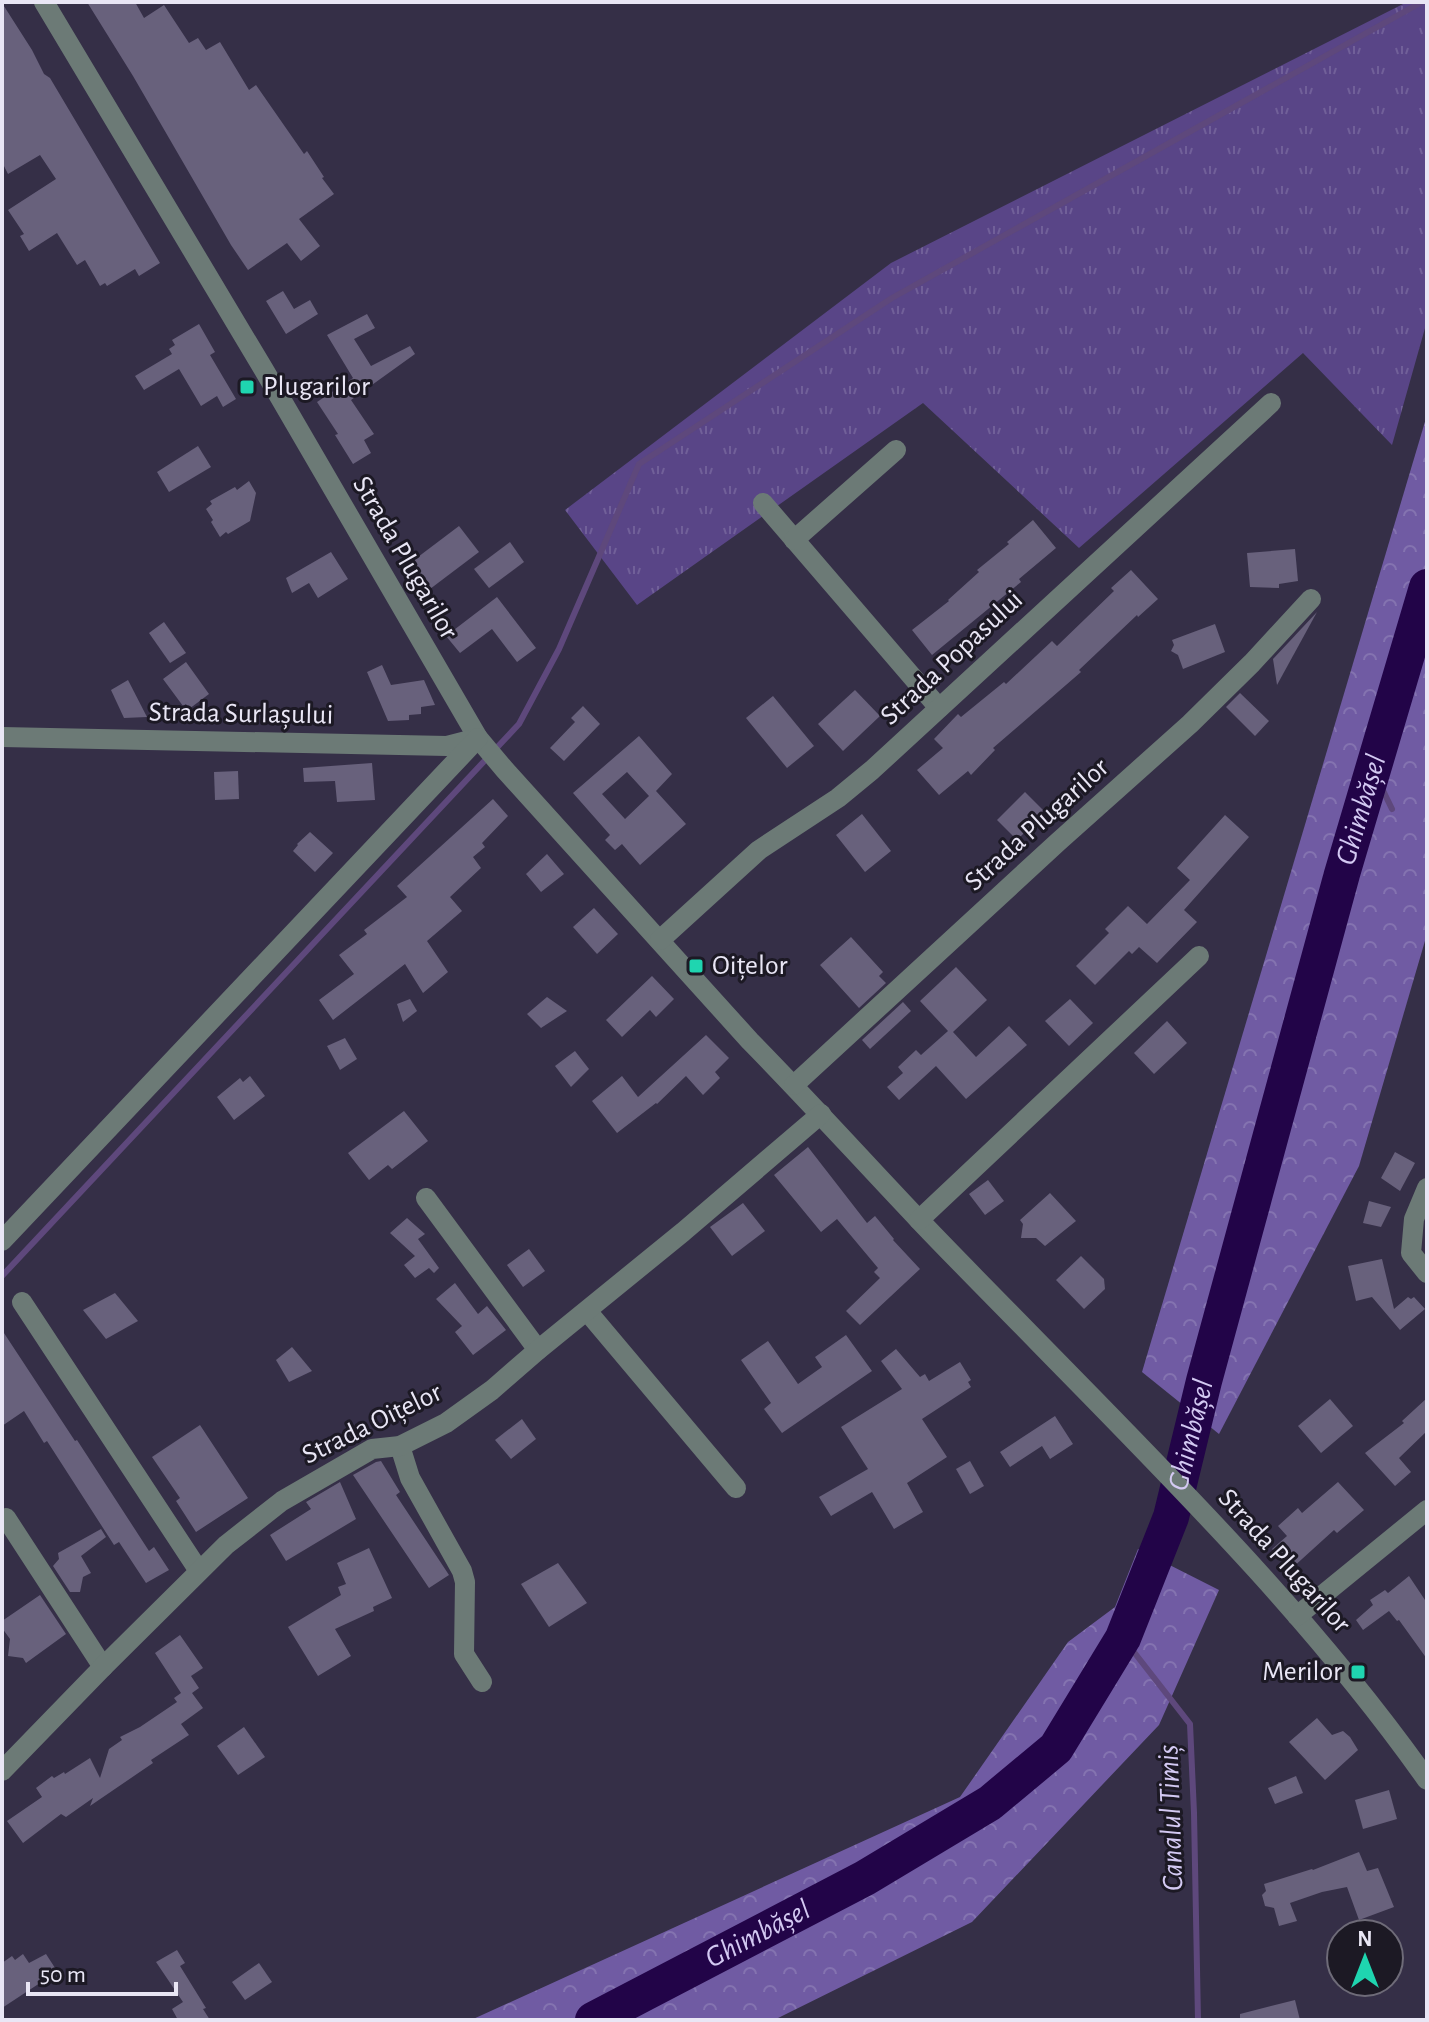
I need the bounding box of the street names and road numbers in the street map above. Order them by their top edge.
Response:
street label: Strada Plugarilor [347,472,463,644]
street label: Strada Popasului [876,585,1028,731]
street label: Strada Surlașului [148,698,334,731]
street label: Strada Plugarilor [960,753,1114,897]
street label: Strada Oițelor [298,1378,447,1471]
street label: Strada Plugarilor [1212,1484,1356,1638]

